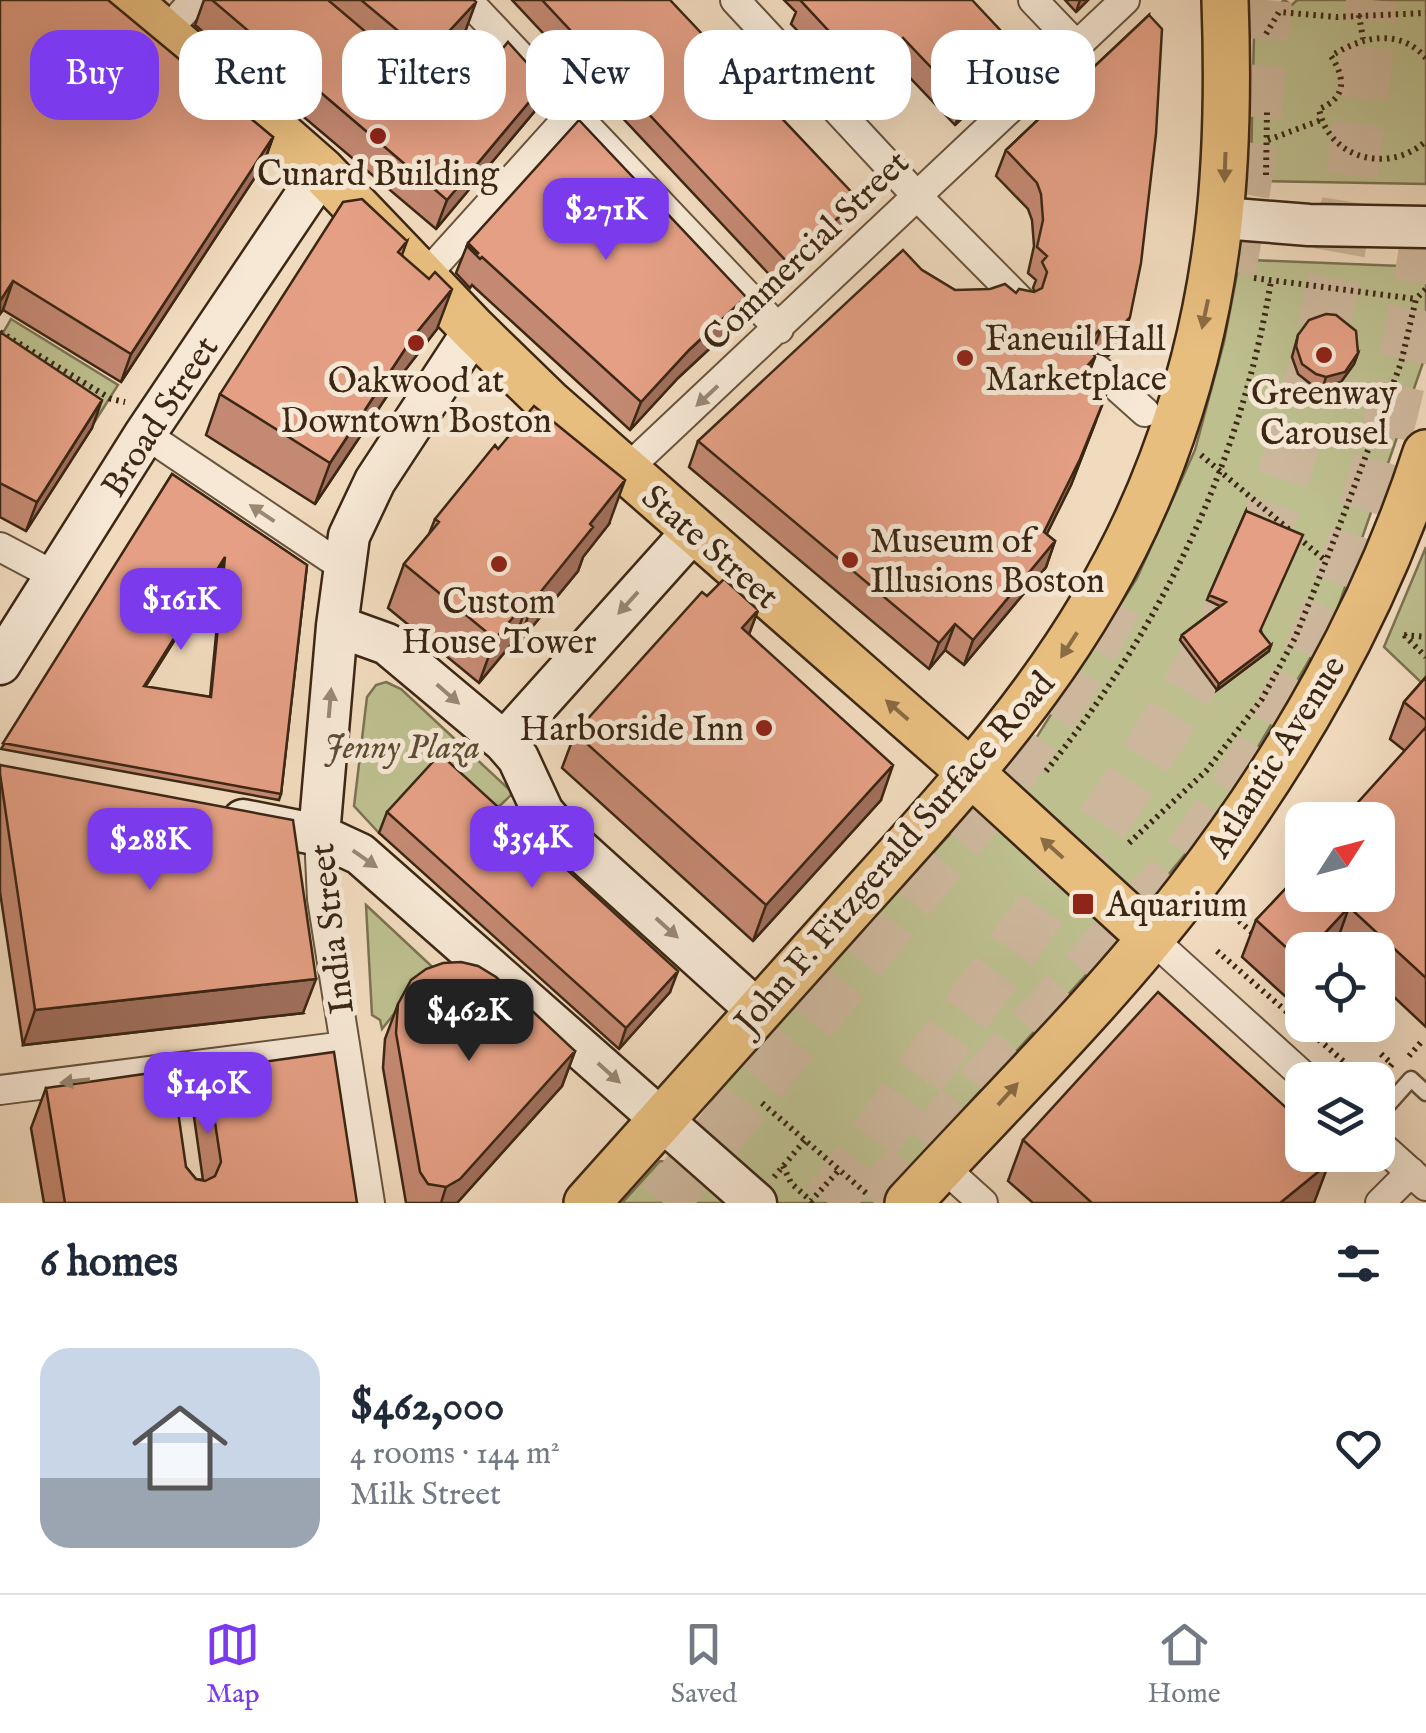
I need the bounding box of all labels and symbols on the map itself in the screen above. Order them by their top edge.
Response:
marker: Cunard Building [367,125,389,147]
street label: Commercial Street [694,142,920,362]
one-way arrow [1217,152,1233,184]
place label: Cunard Building [257,153,500,198]
pin: $271K [536,178,676,263]
one-way arrow [1197,299,1213,330]
place label: Faneuil Hall Marketplace [985,318,1167,403]
street label: Broad Street [92,328,230,506]
marker: Oakwood at Downtown Boston [405,332,427,354]
marker: Greenway Carousel [1313,344,1335,366]
marker: Faneuil Hall Marketplace [954,347,976,369]
place label: Oakwood at Downtown Boston [280,360,552,445]
place label: Greenway Carousel [1251,372,1398,457]
one-way arrow [695,384,720,406]
street label: State Street [631,476,787,620]
one-way arrow [249,504,276,522]
place label: Museum of Illusions Boston [870,520,1105,605]
marker: Museum of Illusions Boston [839,549,861,571]
marker: Custom House Tower [488,553,510,575]
pin: $161K [111,568,251,653]
place label: Custom House Tower [401,581,597,666]
one-way arrow [618,590,640,615]
one-way arrow [1061,631,1079,659]
street label: Atlantic Avenue [1197,648,1357,868]
street label: John F. Fitzgerald Surface Road [723,663,1066,1047]
one-way arrow [435,682,460,704]
one-way arrow [323,686,339,718]
one-way arrow [885,699,910,721]
place label: Harborside Inn [519,708,744,753]
marker: Harborside Inn [753,717,775,739]
park label: Jenny Plaza [324,726,480,771]
north arrow [1285,802,1395,912]
pin: $354K [462,806,602,891]
pin: $288K [80,808,220,893]
one-way arrow [1040,838,1065,860]
street label: India Street [301,841,366,1017]
one-way arrow [352,849,378,868]
place label: Aquarium [1105,884,1247,929]
marker: Aquarium [1070,891,1096,917]
one-way arrow [655,916,679,939]
pin: $462K [399,979,539,1064]
pin: $140K [138,1052,278,1137]
one-way arrow [596,1062,621,1084]
one-way arrow [59,1073,90,1089]
one-way arrow [996,1082,1018,1107]

